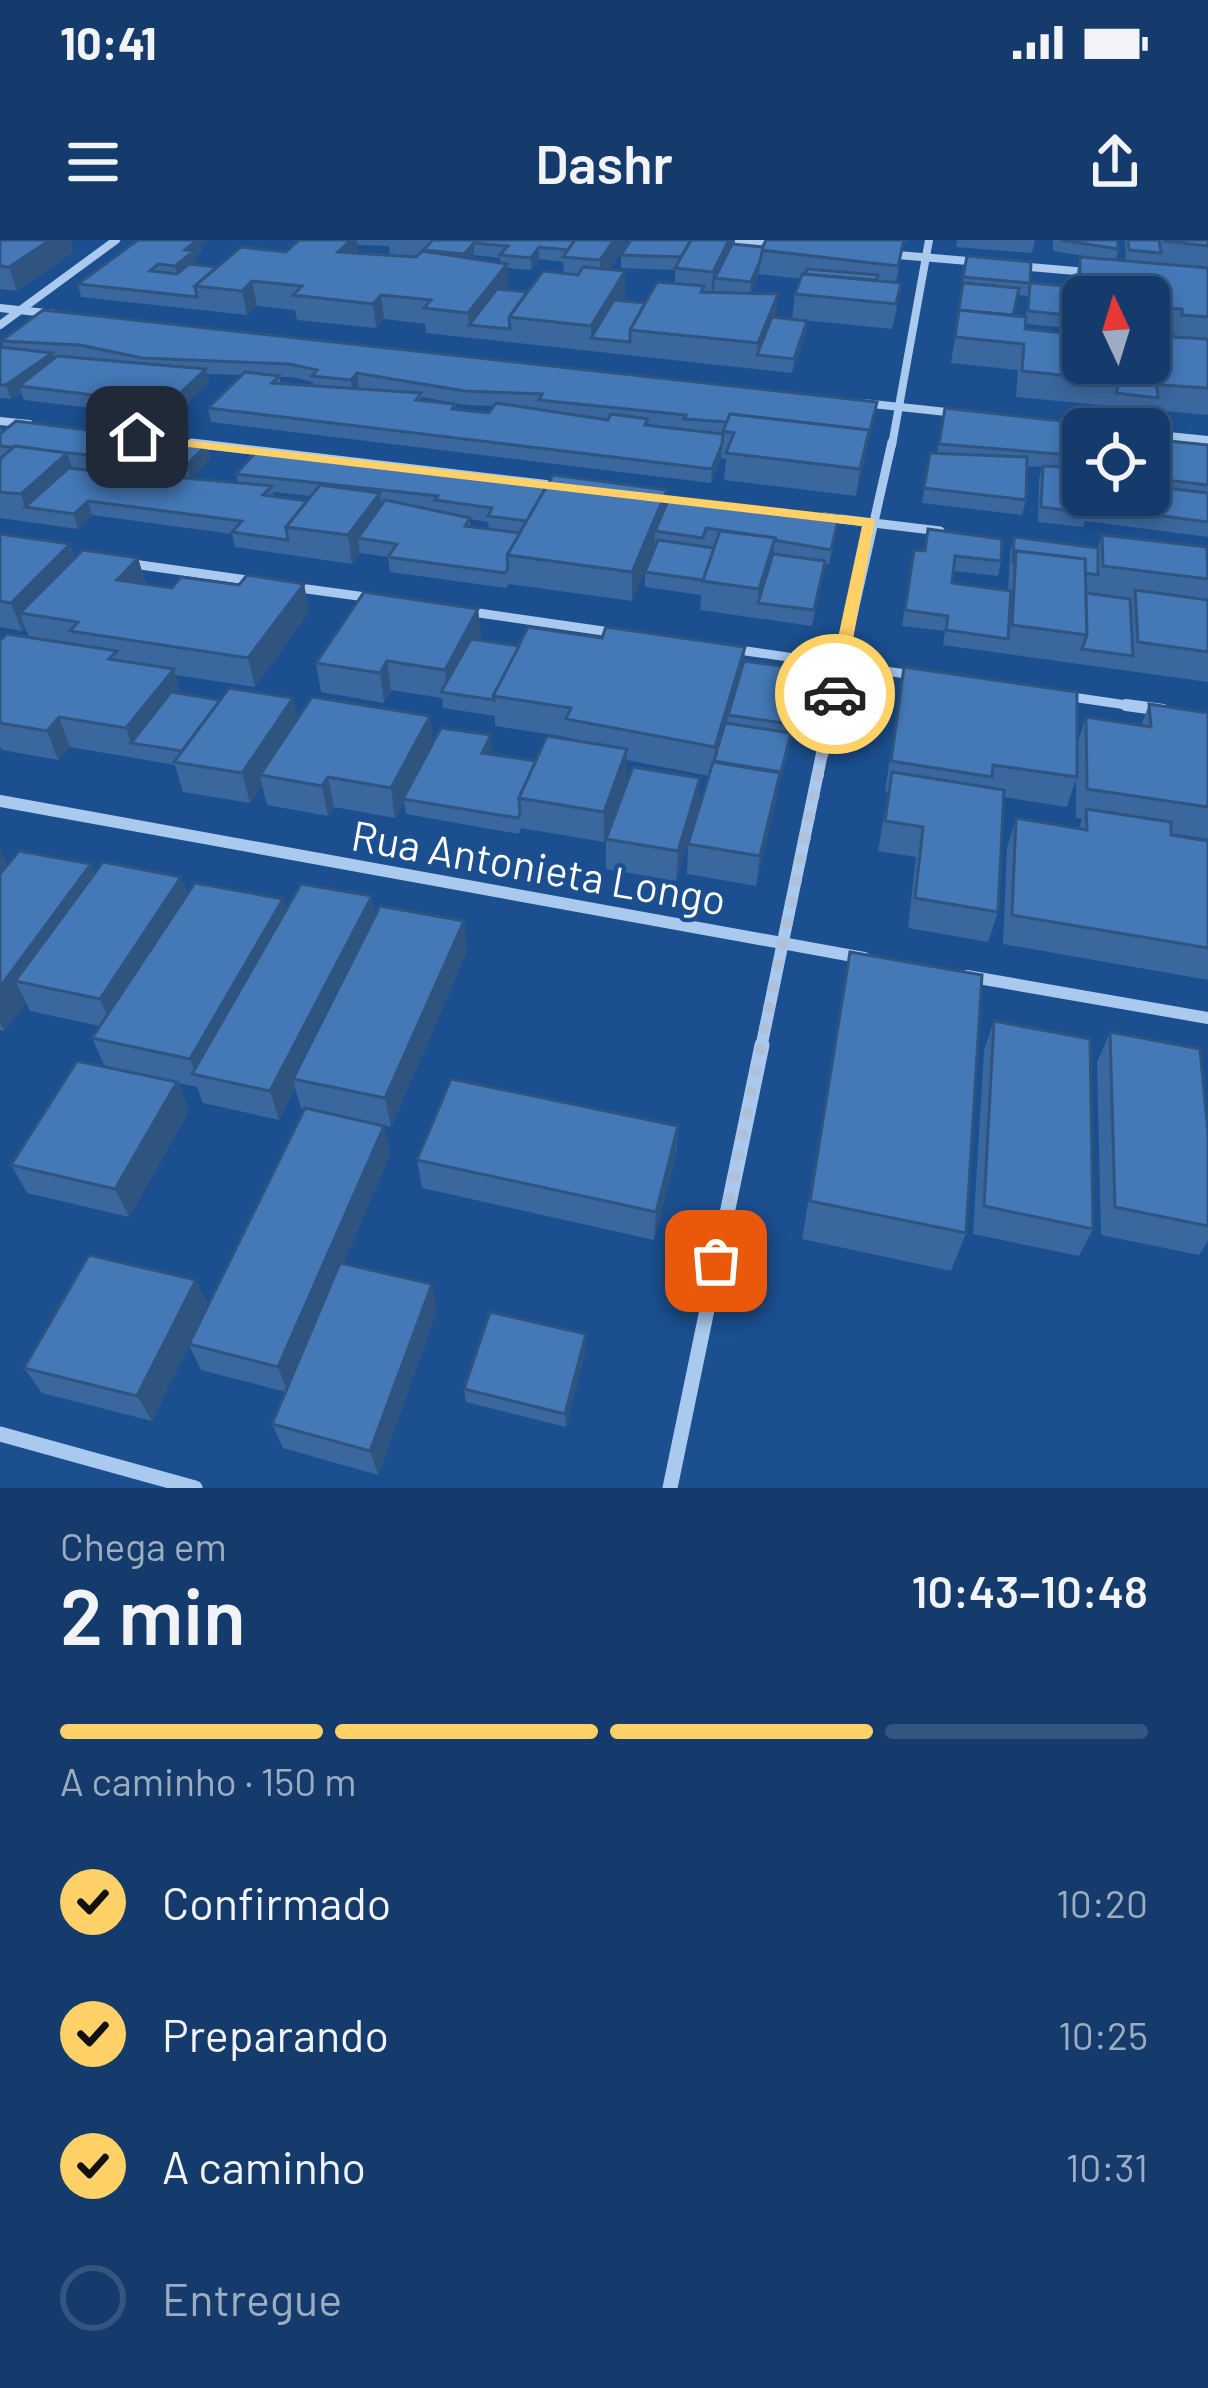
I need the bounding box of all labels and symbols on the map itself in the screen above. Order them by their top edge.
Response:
north arrow [1062,276,1170,384]
pin [86,386,188,488]
courier [775,634,895,754]
street label: Rua Antonieta Longo [348,808,730,925]
pin [665,1210,767,1312]

